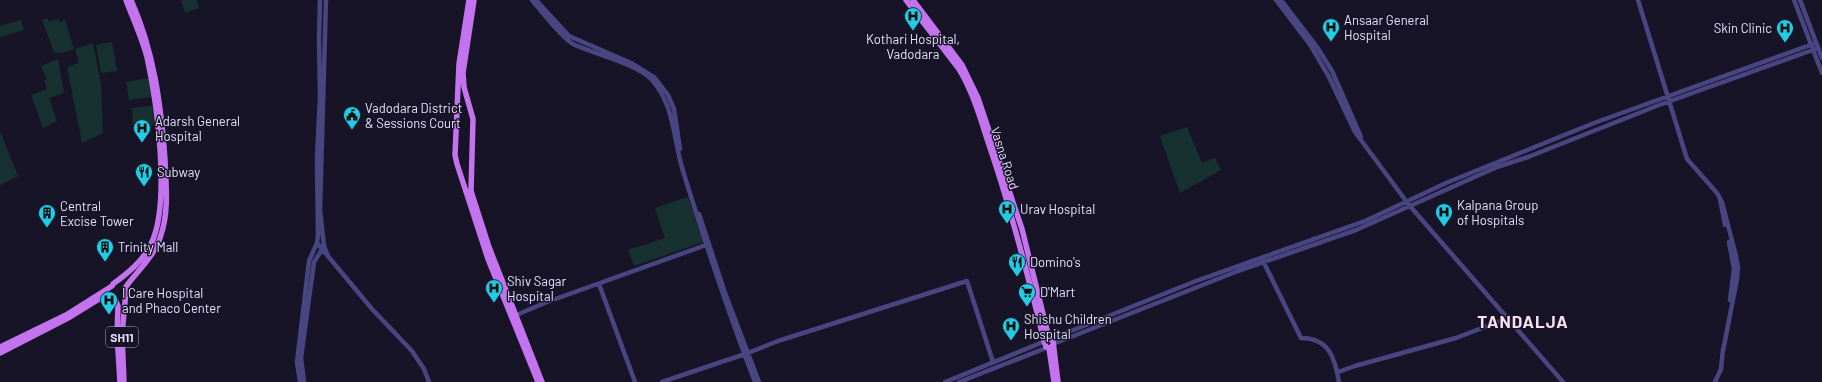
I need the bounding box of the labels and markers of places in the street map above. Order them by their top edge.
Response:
hospital icon: Kothari Hospital, Vadodara [903,6,923,31]
place label: Ansaar General Hospital [1344,12,1429,43]
hospital icon: Ansaar General Hospital [1321,17,1341,42]
hospital icon: Skin Clinic [1775,18,1795,43]
place label: Skin Clinic [1714,20,1772,36]
place label: Kothari Hospital, Vadodara [866,31,960,62]
place label: Vadodara District & Sessions Court [365,100,462,131]
public building icon: Vadodara District & Sessions Court [342,105,362,130]
place label: Adarsh General Hospital [155,113,240,144]
hospital icon: Adarsh General Hospital [132,118,152,143]
restaurant icon: Subway [134,162,154,187]
place label: Subway [157,164,200,180]
place label: Kalpana Group of Hospitals [1457,197,1539,228]
place label: Central Excise Tower [60,198,134,229]
hospital icon: Urav Hospital [997,199,1017,224]
place label: Urav Hospital [1020,201,1095,217]
hospital icon: Kalpana Group of Hospitals [1434,202,1454,227]
building icon: Central Excise Tower [37,203,57,228]
building icon: Trinity Mall [95,237,115,262]
place label: Trinity Mall [118,239,178,255]
restaurant icon: Domino's [1007,252,1027,277]
place label: Domino's [1030,254,1081,270]
place label: Shiv Sagar Hospital [507,273,566,304]
hospital icon: Shiv Sagar Hospital [484,278,504,303]
supermarket icon: D'Mart [1017,282,1037,307]
place label: D'Mart [1040,284,1075,300]
place label: I Care Hospital and Phaco Center [122,285,221,316]
hospital icon: I Care Hospital and Phaco Center [99,290,119,315]
place label: Shishu Children Hospital [1024,311,1112,342]
hospital icon: Shishu Children Hospital [1001,316,1021,341]

